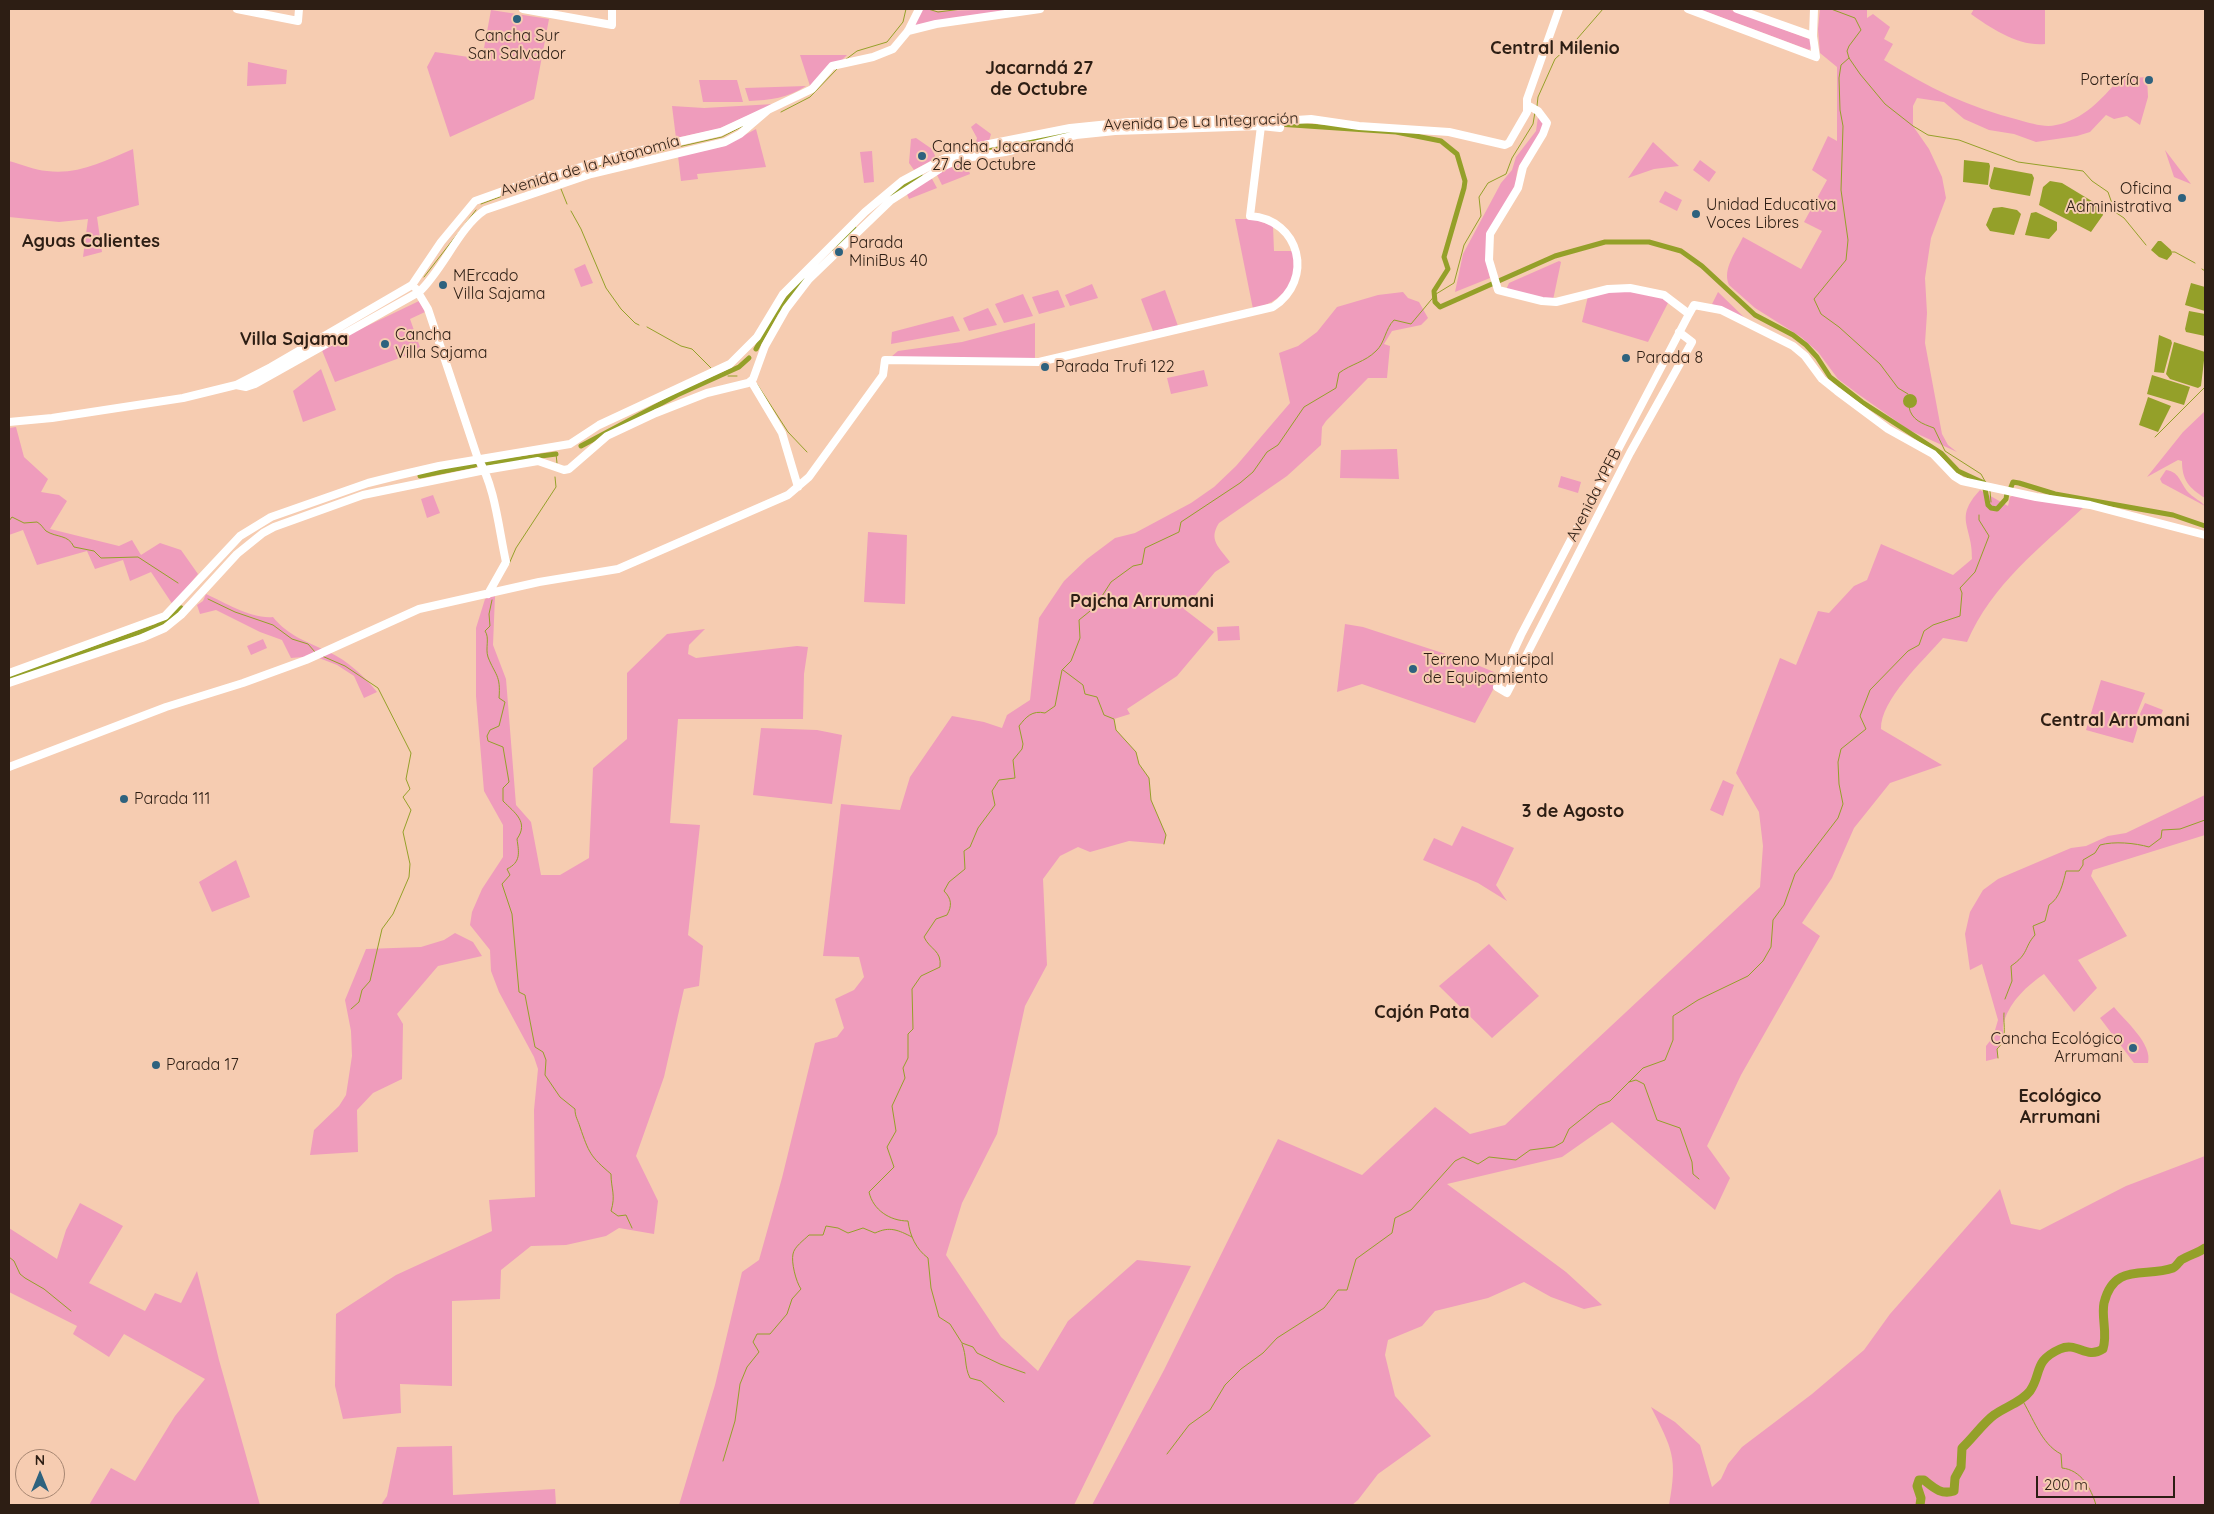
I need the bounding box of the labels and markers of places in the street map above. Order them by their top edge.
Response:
marker: Cancha Sur San Salvador [511,13,523,25]
place label: Cancha Sur San Salvador [468,26,566,64]
place label: Portería [2080,70,2139,90]
marker: Portería [2143,74,2155,86]
place label: Cancha Jacarandá 27 de Octubre [932,137,1074,175]
marker: Cancha Jacarandá 27 de Octubre [916,150,928,162]
place label: Oficina Administrativa [2066,179,2172,217]
marker: Oficina Administrativa [2176,192,2188,204]
place label: Unidad Educativa Voces Libres [1706,195,1837,233]
marker: Unidad Educativa Voces Libres [1690,208,1702,220]
place label: Parada MiniBus 40 [849,233,928,271]
marker: Parada MiniBus 40 [833,246,845,258]
place label: MErcado Villa Sajama [453,266,545,304]
marker: MErcado Villa Sajama [437,279,449,291]
place label: Cancha Villa Sajama [395,325,487,363]
marker: Cancha Villa Sajama [379,338,391,350]
place label: Parada 8 [1636,348,1703,368]
marker: Parada 8 [1620,352,1632,364]
place label: Parada Trufi 122 [1055,357,1175,377]
marker: Parada Trufi 122 [1039,361,1051,373]
place label: Terreno Municipal de Equipamiento [1423,650,1554,688]
marker: Terreno Municipal de Equipamiento [1407,663,1419,675]
place label: Parada 111 [134,789,210,809]
marker: Parada 111 [118,793,130,805]
place label: Cancha Ecológico Arrumani [1991,1029,2123,1067]
marker: Cancha Ecológico Arrumani [2127,1042,2139,1054]
place label: Parada 17 [166,1055,239,1075]
marker: Parada 17 [150,1059,162,1071]

